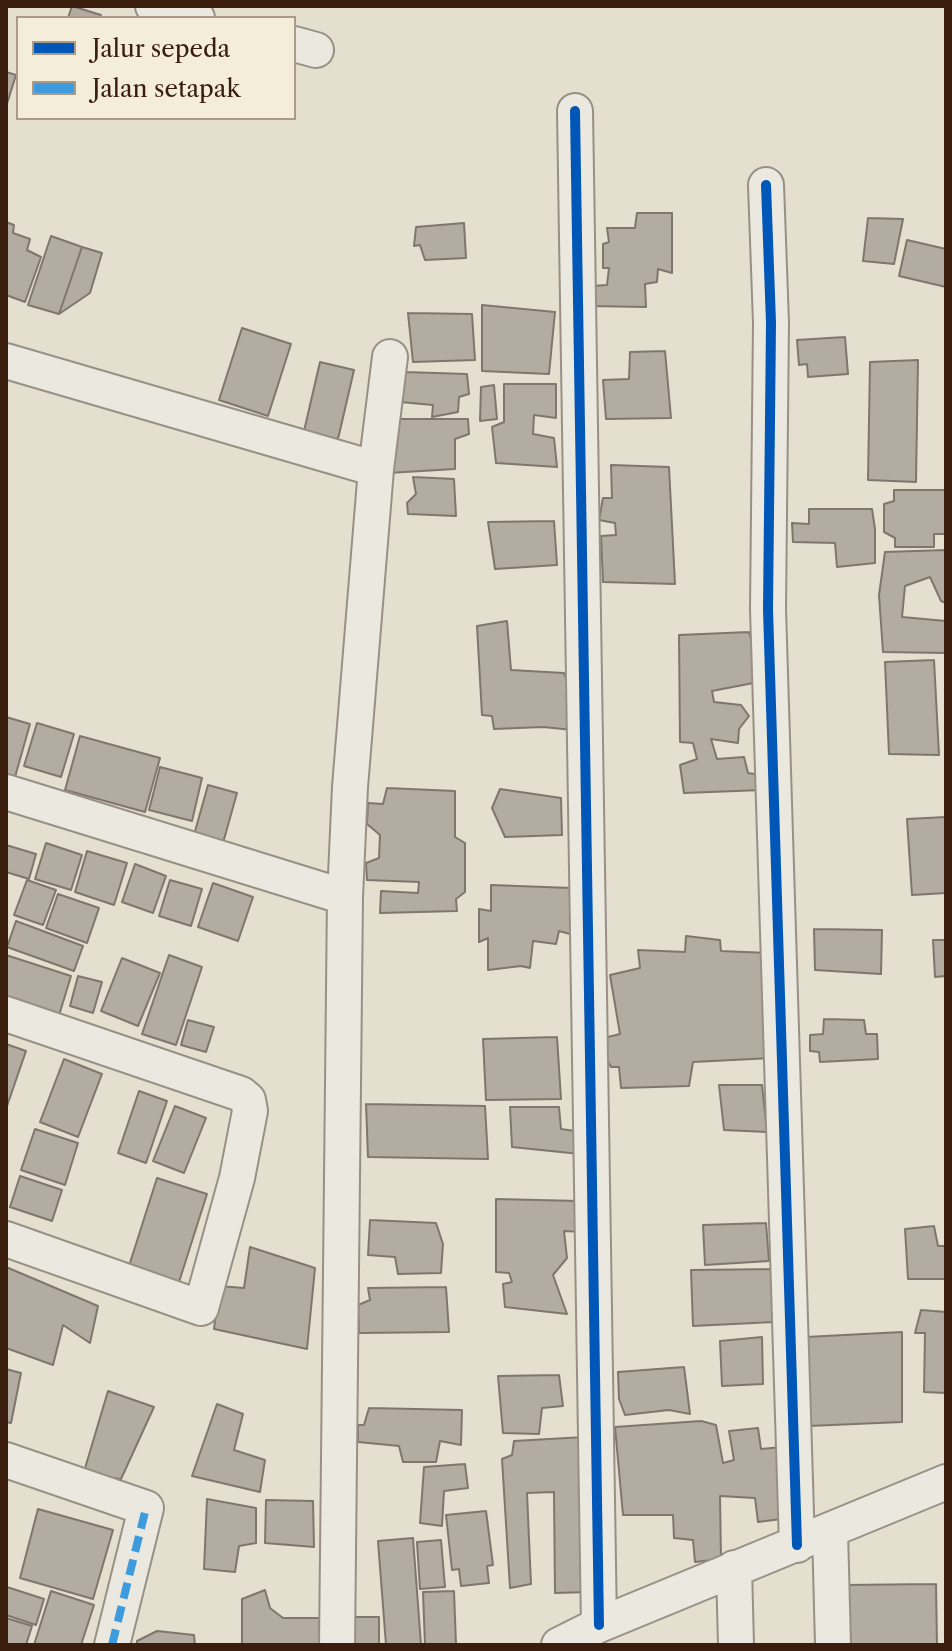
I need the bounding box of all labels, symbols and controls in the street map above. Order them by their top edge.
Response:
legend [16,16,296,120]
text: Jalur sepeda [92,34,230,63]
text: Jalan setapak [92,74,240,103]

